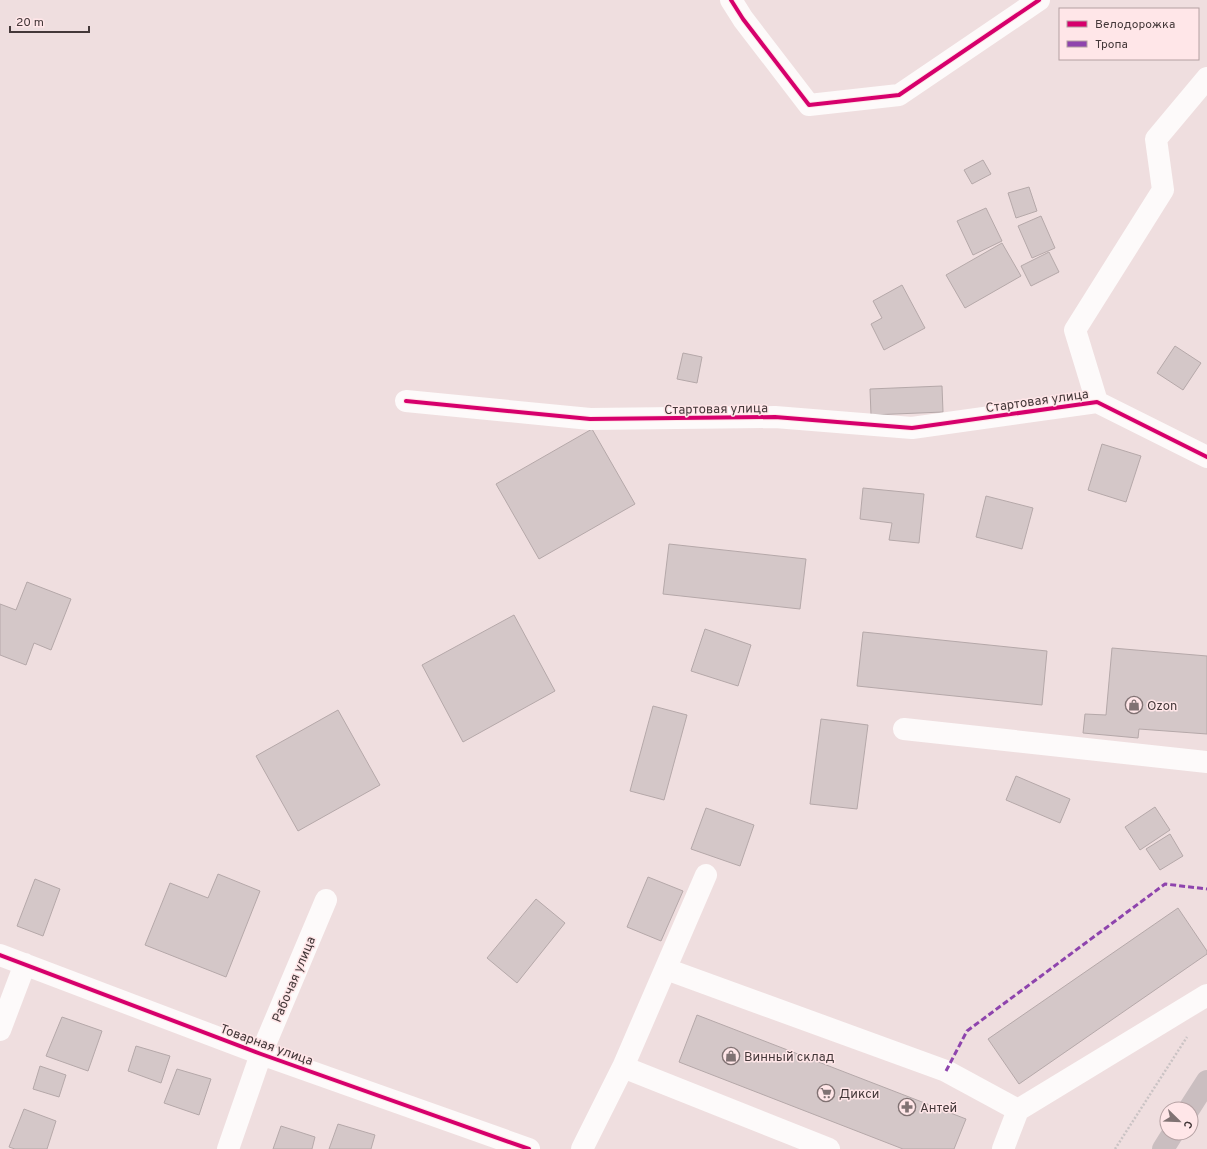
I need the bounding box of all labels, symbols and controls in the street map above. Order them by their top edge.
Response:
scale bar [10,8,89,34]
legend [1059,8,1199,60]
text: 20 m [16,15,44,31]
text: Велодорожка [1095,17,1175,33]
text: Тропа [1095,37,1128,53]
street label: Стартовая улица [985,387,1090,417]
street label: Стартовая улица [664,401,768,419]
shop icon: Ozon [1124,695,1144,715]
place label: Ozon [1147,699,1177,715]
street label: Рабочая улица [270,934,320,1025]
street label: Товарная улица [218,1022,315,1070]
shop icon: Винный склад [721,1046,741,1066]
place label: Винный склад [744,1050,835,1066]
supermarket icon: Дикси [816,1083,836,1103]
place label: Дикси [839,1087,879,1103]
pharmacy icon: Антей [897,1097,917,1117]
place label: Антей [920,1101,957,1117]
north arrow [1159,1101,1199,1141]
text: С [1179,1119,1195,1130]

